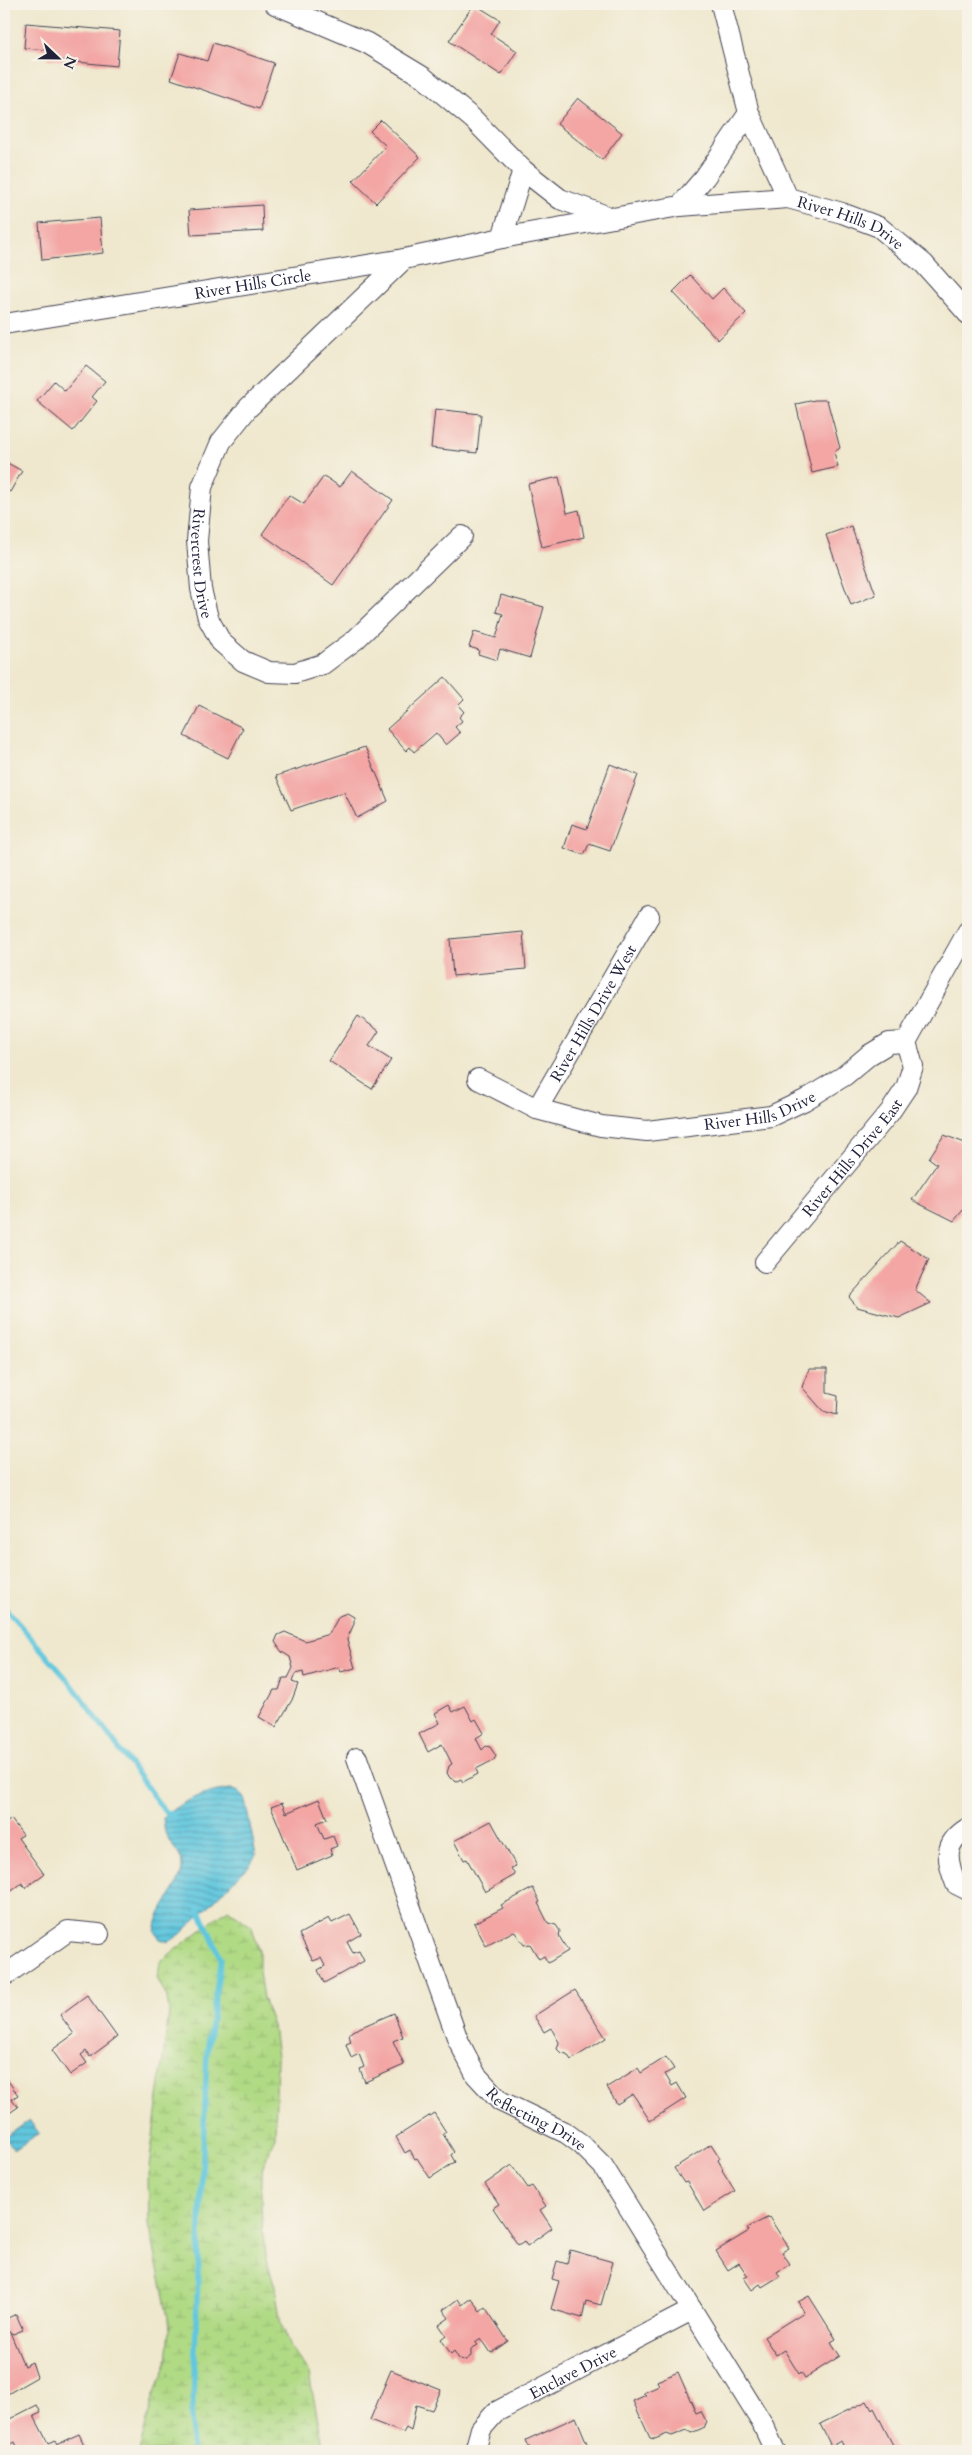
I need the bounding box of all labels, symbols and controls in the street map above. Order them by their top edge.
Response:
north arrow [32,32,82,82]
text: N [59,53,81,72]
street label: River Hills Drive [795,191,909,255]
street label: River Hills Circle [193,264,313,305]
street label: Rivercrest Drive [185,508,218,621]
street label: River Hills Drive West [545,941,642,1086]
street label: River Hills Drive [703,1086,820,1136]
street label: River Hills Drive East [797,1095,908,1222]
street label: Reflecting Drive [481,2083,592,2156]
street label: Enclave Drive [526,2341,621,2405]

